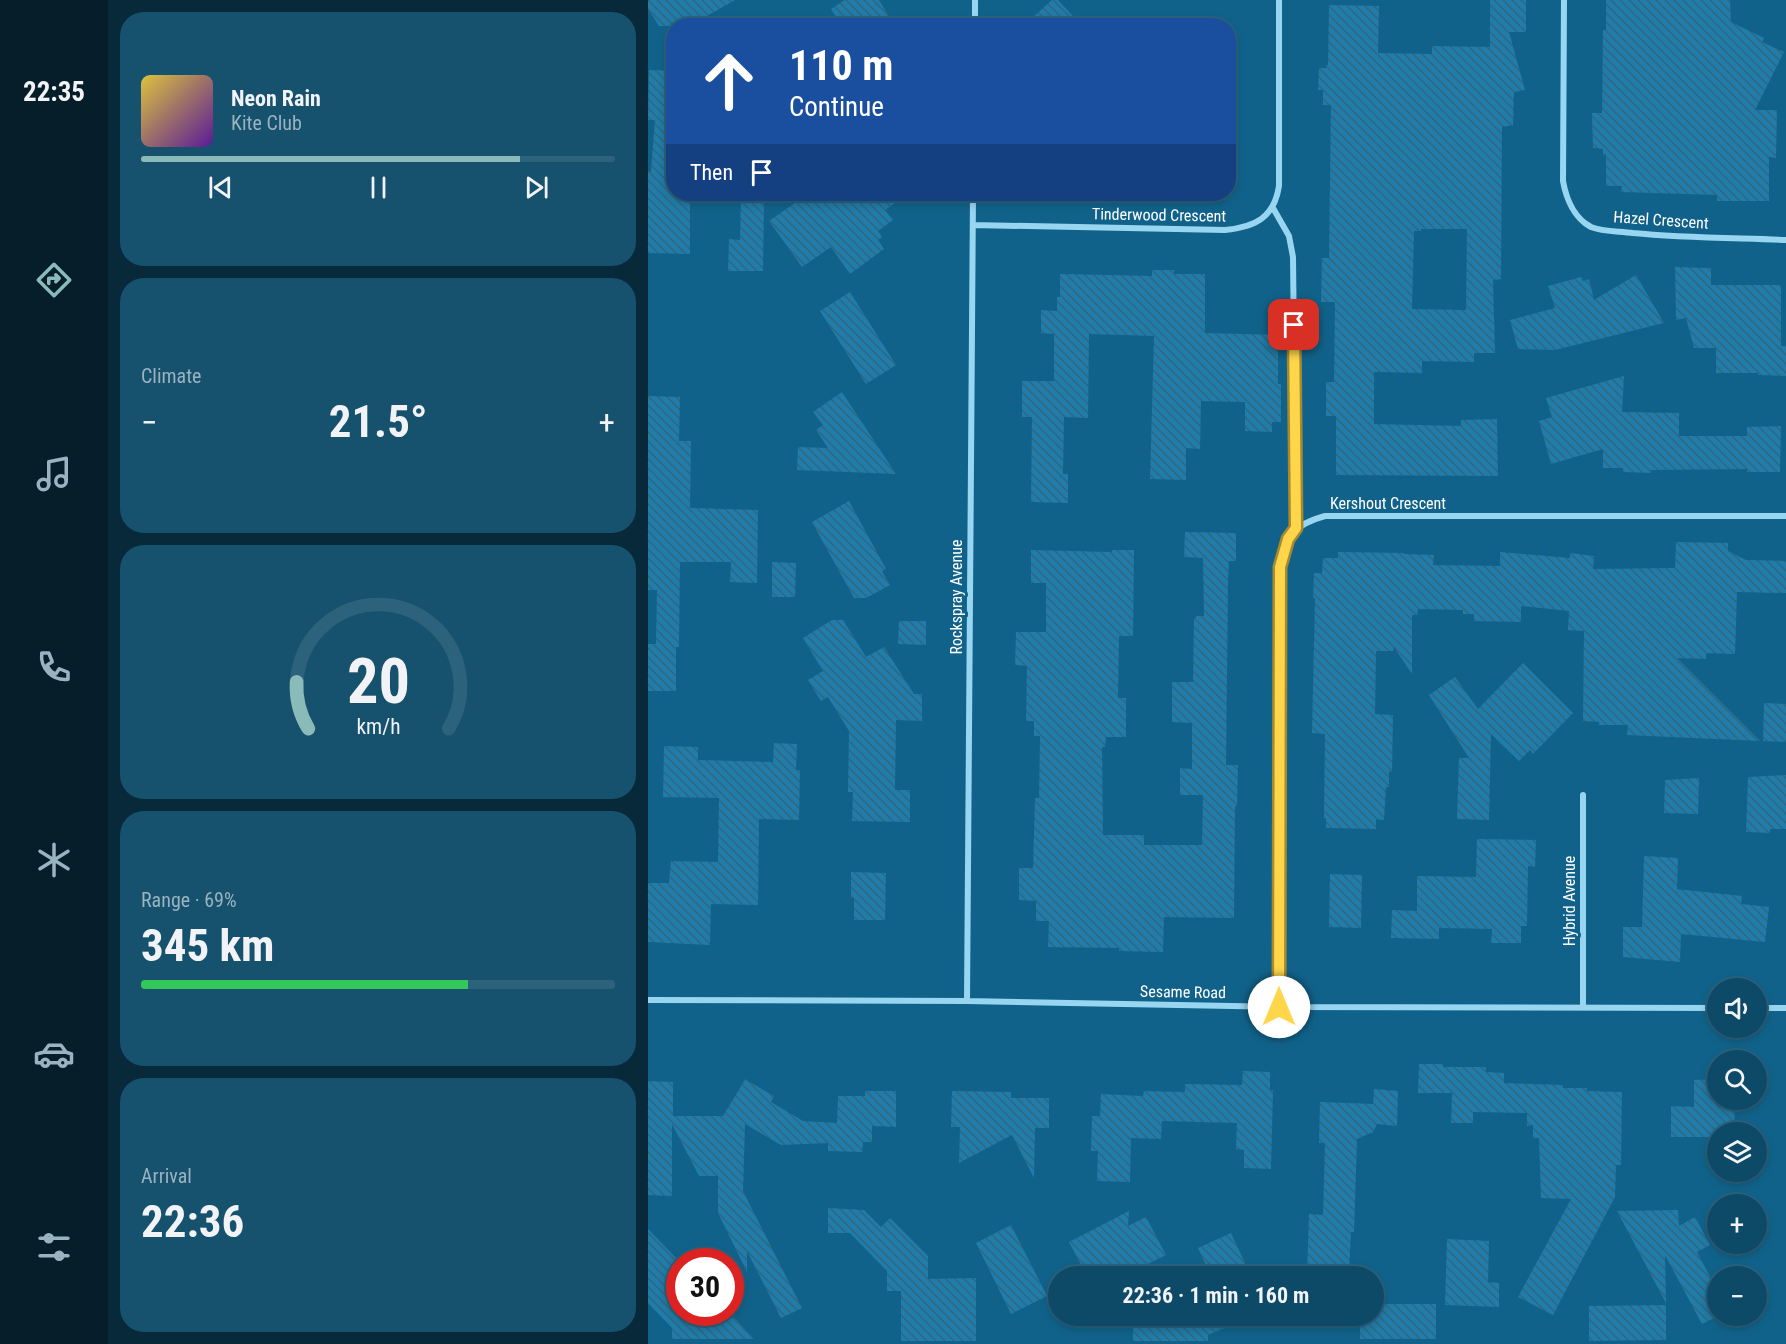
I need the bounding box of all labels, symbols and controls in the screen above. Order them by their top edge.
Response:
text: 110 m [789,41,894,90]
icon: ahead [690,42,768,120]
text: 22:35 [23,76,85,108]
text: Neon Rain [231,86,321,111]
text: Continue [789,91,884,123]
text: Kite Club [231,111,302,135]
icon: arrive [745,156,778,189]
text: Then [690,160,733,185]
icon: previous [204,171,237,204]
icon: pause [362,171,395,204]
icon: next [520,171,553,204]
street label: Tinderwood Crescent [1092,204,1227,226]
street label: Hazel Crescent [1613,207,1709,233]
icon: directions [33,259,75,301]
pin [1268,299,1319,350]
icon: arrive [1277,308,1310,341]
text: Climate [141,364,201,388]
text: 21.5° [329,395,427,448]
text: − [141,403,158,442]
text: + [599,403,615,442]
icon: music [33,453,75,495]
street label: Kershout Crescent [1330,494,1446,513]
street label: Rockspray Avenue [947,540,966,654]
text: 20 [346,645,410,718]
icon: phone [33,646,75,688]
text: km/h [356,714,400,739]
icon: climate [33,839,75,881]
street label: Hybrid Avenue [1560,856,1579,946]
text: Range · 69% [141,888,237,912]
text: 345 km [141,919,274,972]
position arrow [1247,975,1311,1039]
map controls [1707,978,1767,1326]
button: sound [1707,978,1767,1038]
street label: Sesame Road [1140,982,1226,1002]
icon: car [33,1033,75,1075]
button: search [1707,1050,1767,1110]
button: layers [1707,1122,1767,1182]
text: Arrival [141,1164,192,1188]
button: + [1707,1194,1767,1254]
text: 22:36 [141,1195,244,1248]
icon: filters [33,1226,75,1268]
speed limit sign: 30 [666,1248,744,1326]
button: − [1707,1266,1767,1326]
text: 22:36 · 1 min · 160 m [1123,1283,1309,1308]

